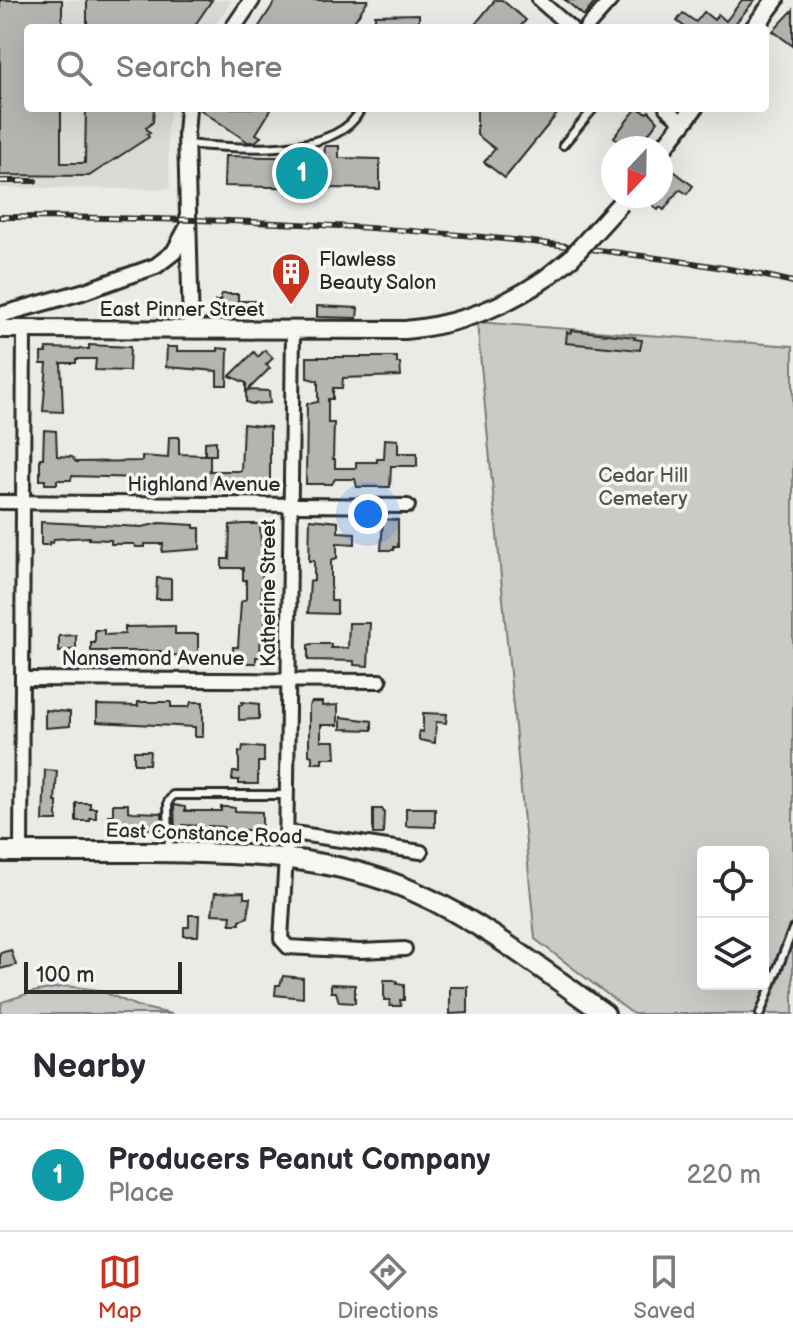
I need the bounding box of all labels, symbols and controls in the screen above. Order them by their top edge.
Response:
search box [24,24,769,112]
icon: search [52,46,96,90]
text: Search here [116,50,282,86]
north arrow [601,136,673,208]
pin: 1 [276,143,328,203]
place label: Flawless Beauty Salon [319,248,436,295]
building icon: Flawless Beauty Salon [270,251,312,306]
street label: East Pinner Street [100,298,264,322]
park label: Cedar Hill Cemetery [598,464,688,511]
street label: Highland Avenue [128,473,281,497]
your location [348,494,388,534]
street label: Katherine Street [257,519,281,667]
street label: Nansemond Avenue [62,647,244,671]
street label: East Constance Road [105,819,303,849]
map controls [697,846,769,990]
button: locate [697,846,769,918]
button: layers [697,918,769,990]
scale bar [24,958,182,994]
text: 100 m [36,962,95,989]
text: Nearby [32,1046,146,1087]
text: Producers Peanut Company [108,1142,490,1178]
text: 1 [53,1160,63,1191]
text: 220 m [687,1160,761,1191]
text: Place [108,1178,174,1209]
tab: Map [98,1250,142,1325]
tab: Directions [337,1250,438,1325]
tab: Saved [634,1250,695,1325]

